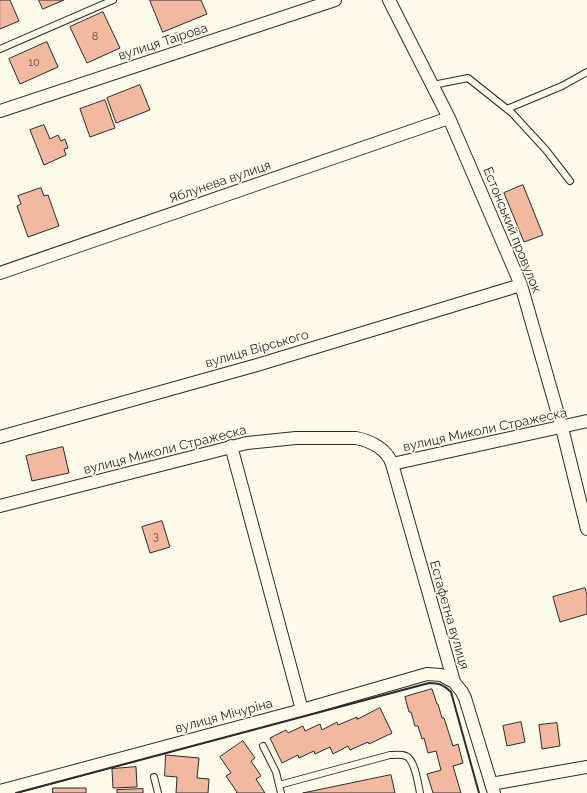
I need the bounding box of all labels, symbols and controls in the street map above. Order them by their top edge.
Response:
street label: вулиця Таїрова [116,20,210,64]
house number: 8 [92,30,98,44]
house number: 10 [28,56,40,70]
street label: Яблунева вулиця [167,157,273,207]
street label: Естонський провулок [480,165,544,295]
street label: вулиця Вірського [204,327,310,371]
street label: вулиця Миколи Стражеска [401,405,569,455]
street label: вулиця Миколи Стражеска [82,422,248,478]
house number: 3 [153,530,159,544]
street label: Естафетна вулиця [426,559,472,671]
street label: вулиця Мічуріна [174,695,274,737]

